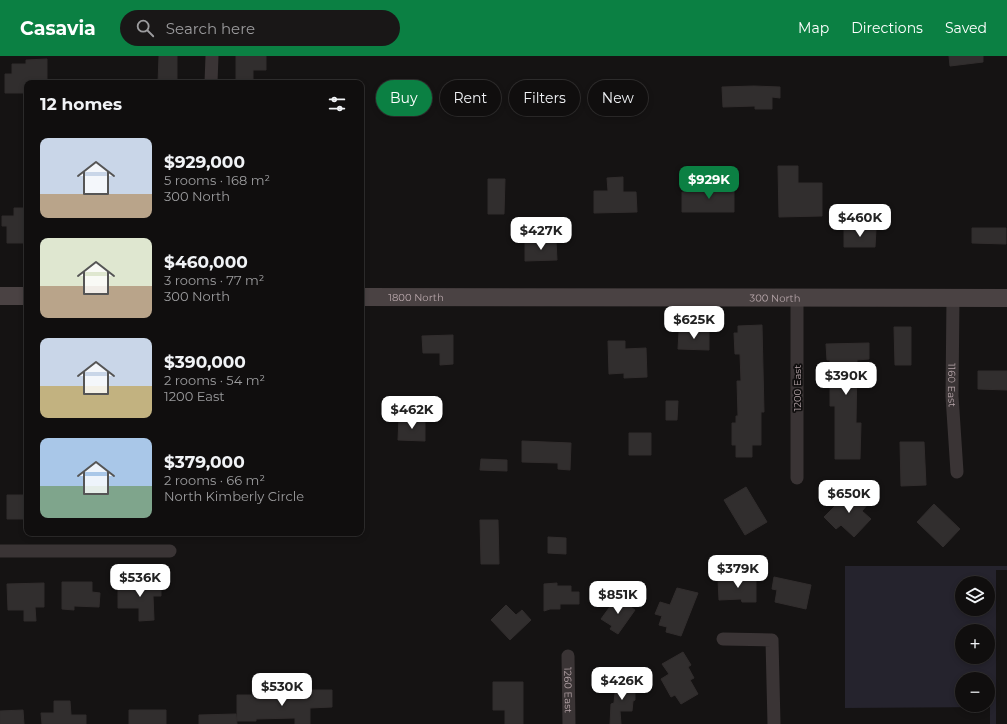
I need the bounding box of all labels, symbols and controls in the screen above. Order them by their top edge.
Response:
search box [120,10,400,46]
text: Casavia [20,17,96,40]
icon: search [134,17,156,39]
text: Search here [166,19,255,38]
text: Map [798,19,829,37]
text: Directions [851,19,923,37]
text: Saved [945,19,987,37]
chip: Buy [376,80,432,116]
chip: Rent [440,80,501,116]
chip: Filters [509,80,580,116]
chip: New [588,80,648,116]
icon: filters [326,93,348,115]
text: 12 homes [40,94,122,114]
text: $929,000 [164,152,245,172]
icon: home [72,154,120,202]
pin: $929K [681,166,737,200]
text: $929K [688,171,730,187]
text: 5 rooms · 168 m² [164,172,270,188]
text: 300 North [164,188,230,204]
pin: $460K [832,204,888,238]
text: $460K [838,209,882,225]
pin: $427K [513,217,569,251]
text: $427K [520,222,562,238]
text: $460,000 [164,252,248,272]
icon: home [72,254,120,302]
text: 3 rooms · 77 m² [164,272,264,288]
text: 300 North [164,288,230,304]
street label: 1800 North [388,291,444,304]
street label: 300 North [750,292,800,305]
pin: $625K [666,306,722,340]
text: $625K [673,311,715,327]
text: $390,000 [164,352,246,372]
icon: home [72,354,120,402]
pin: $390K [818,362,874,396]
street label: 1160 East [945,363,959,407]
street label: 1200 East [791,365,804,411]
text: $390K [825,367,867,383]
text: 2 rooms · 54 m² [164,372,265,388]
text: 1200 East [164,388,225,404]
pin: $462K [384,396,440,430]
text: $462K [391,401,433,417]
text: $379,000 [164,452,245,472]
icon: home [72,454,120,502]
text: 2 rooms · 66 m² [164,472,265,488]
pin: $650K [821,480,877,514]
text: $650K [828,485,870,501]
text: North Kimberly Circle [164,488,304,504]
pin: $379K [710,555,766,589]
text: $379K [717,560,759,576]
pin: $536K [112,564,168,598]
text: $536K [119,569,161,585]
map controls [955,576,995,712]
button: layers [955,576,995,616]
pin: $851K [590,581,646,615]
text: $851K [598,586,638,602]
button: + [955,624,995,664]
street label: 1260 East [561,667,575,713]
pin: $426K [594,667,650,701]
text: $426K [601,672,643,688]
button: − [955,672,995,712]
pin: $530K [254,673,310,707]
text: $530K [261,678,303,694]

